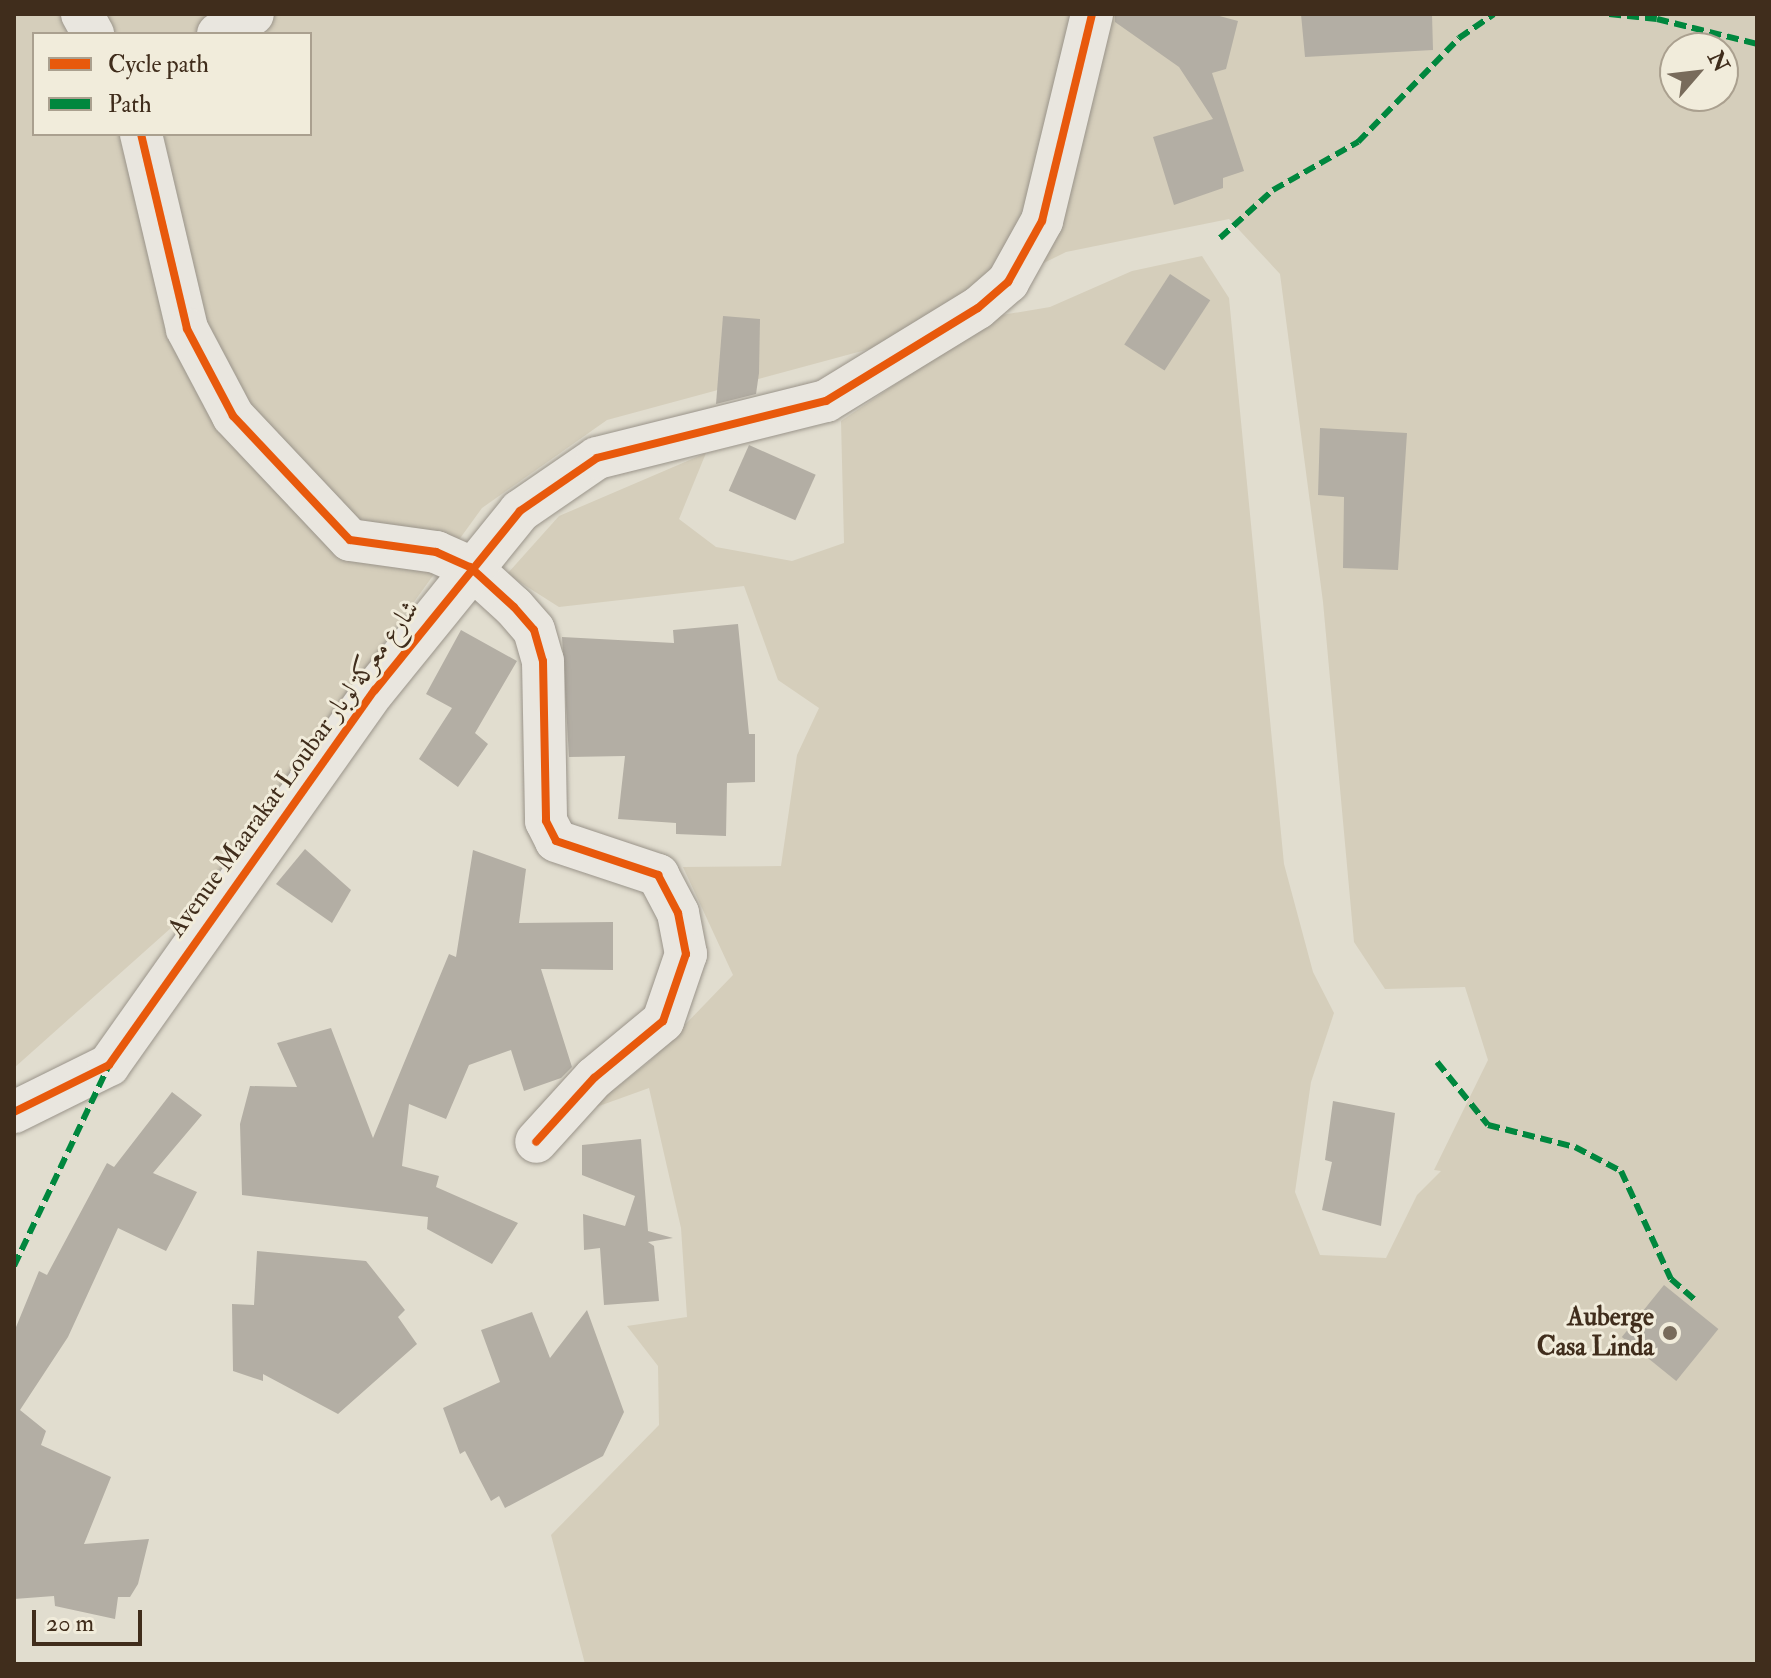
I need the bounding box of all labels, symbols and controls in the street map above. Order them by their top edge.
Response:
legend [32,32,312,136]
north arrow [1659,32,1739,112]
text: N [1701,46,1735,77]
text: Cycle path [108,49,209,80]
text: Path [108,89,152,120]
street label: Avenue Maarakat Loubar شارع معركة لوبار [161,595,427,943]
place label: Auberge Casa Linda [1537,1302,1654,1364]
marker: Auberge Casa Linda [1661,1324,1679,1342]
scale bar [36,1594,146,1644]
text: 20 m [46,1608,94,1639]

